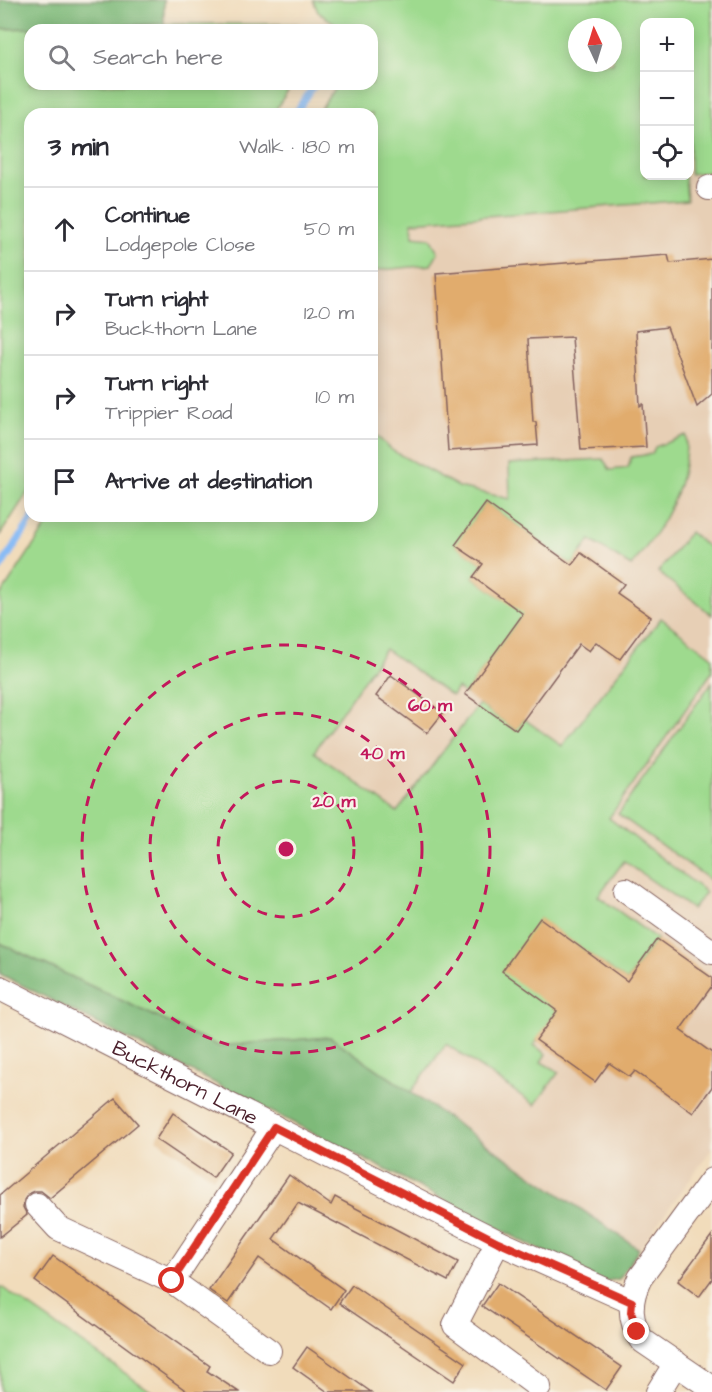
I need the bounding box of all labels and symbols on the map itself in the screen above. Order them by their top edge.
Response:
north arrow [568,18,622,72]
text: 60 m [408,693,453,718]
text: 40 m [360,741,405,766]
text: 20 m [312,789,356,814]
centre of rings [276,839,296,859]
street label: Buckthorn Lane [107,1033,263,1132]
route start [158,1267,184,1293]
route end [623,1318,649,1344]

